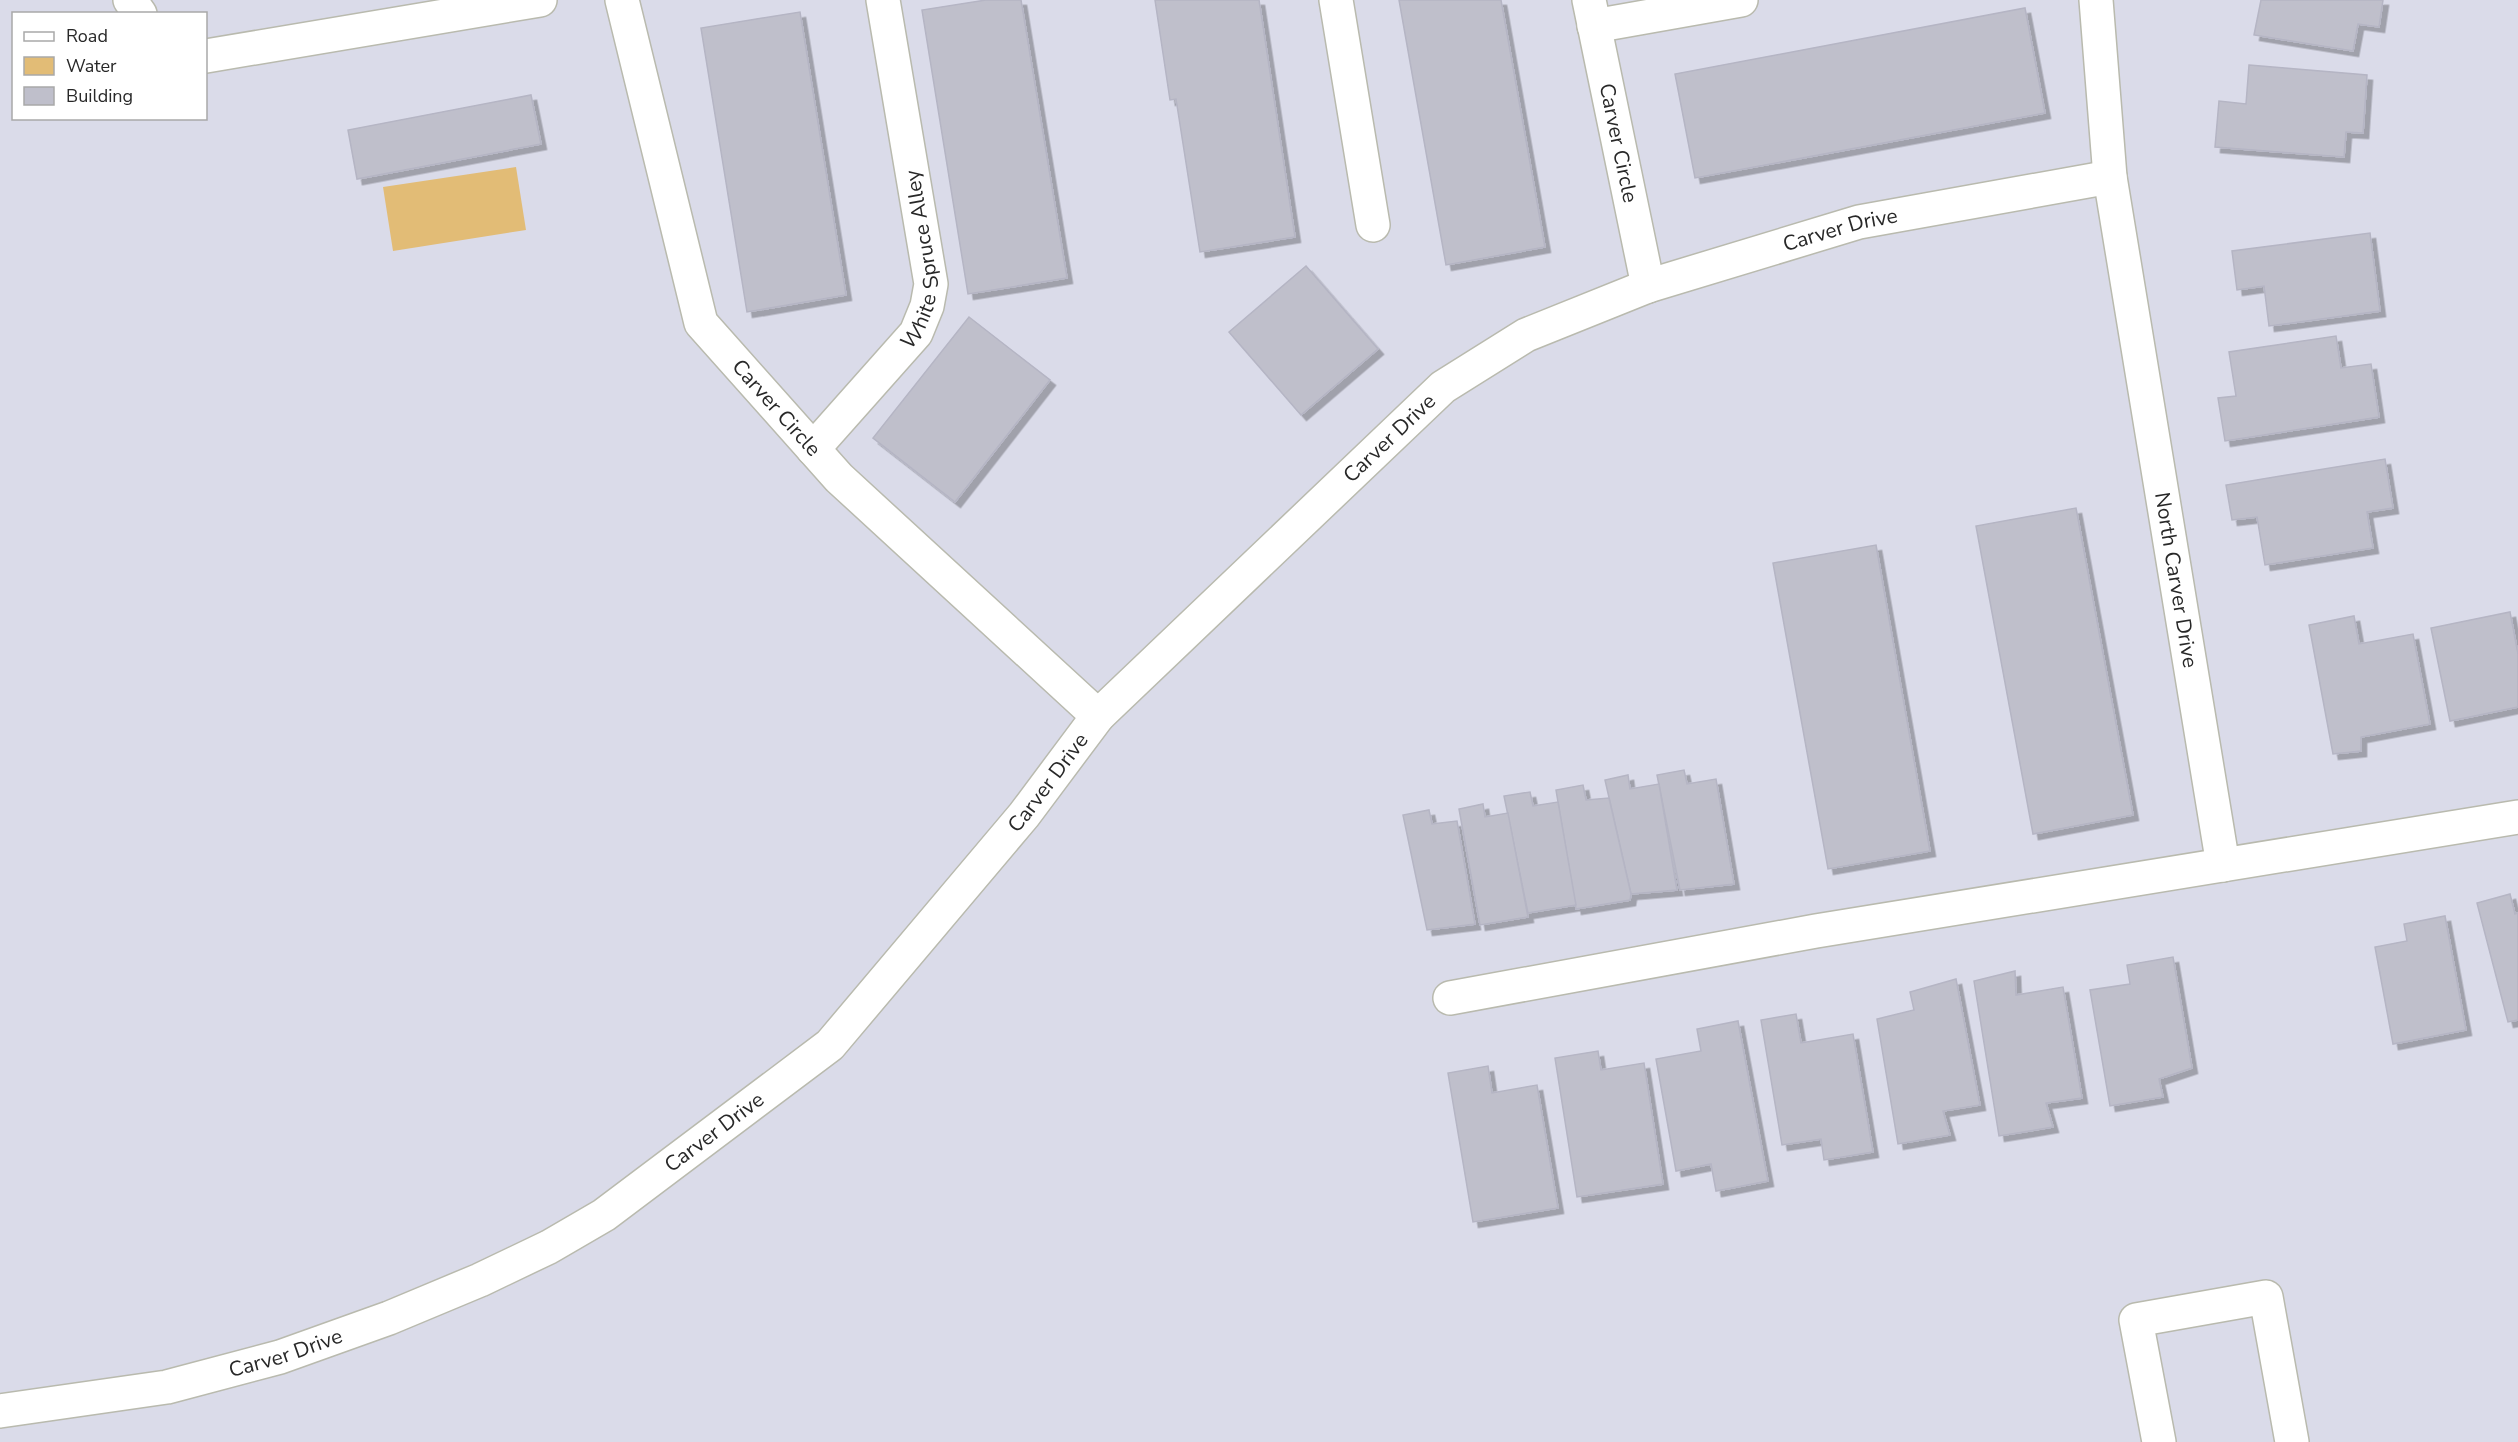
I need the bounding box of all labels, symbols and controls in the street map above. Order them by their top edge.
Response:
legend [12,12,207,120]
text: Road [66,24,108,48]
text: Water [66,54,117,78]
street label: Carver Circle [1593,81,1644,205]
text: Building [66,84,133,108]
street label: White Spruce Alley [894,168,946,355]
street label: Carver Drive [1779,201,1900,258]
street label: Carver Circle [726,353,827,462]
street label: Carver Drive [1337,387,1442,489]
street label: North Carver Drive [2148,490,2204,670]
street label: Carver Drive [1001,727,1095,838]
street label: Carver Drive [659,1086,770,1179]
street label: Carver Drive [226,1322,346,1384]

